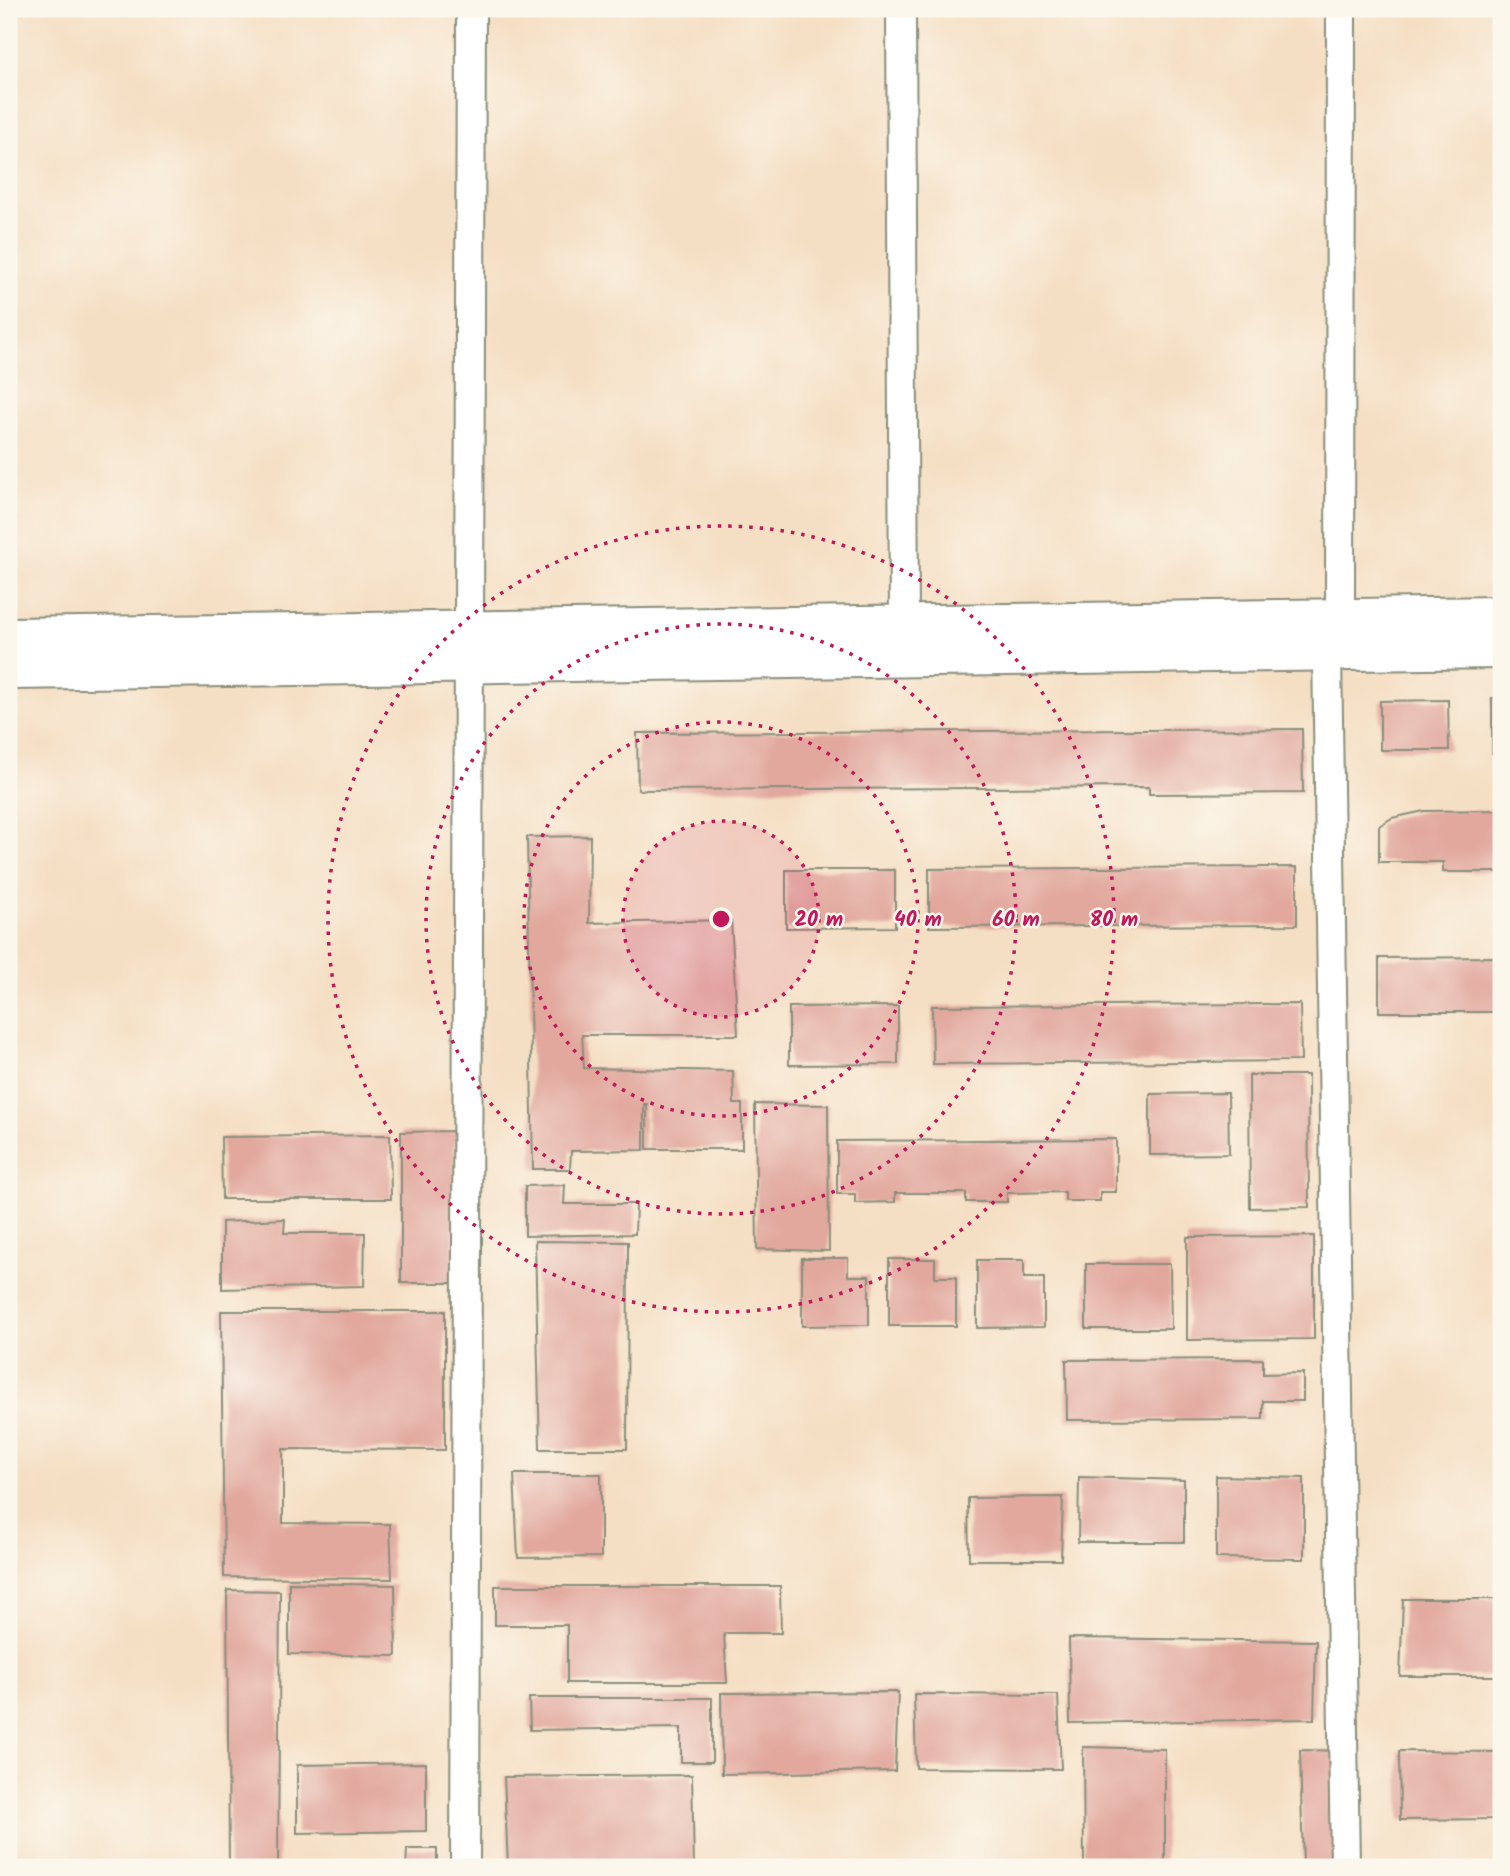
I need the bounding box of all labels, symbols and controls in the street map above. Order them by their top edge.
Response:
text: 20 m [795,904,843,937]
text: 40 m [894,904,942,937]
text: 60 m [992,904,1040,937]
text: 80 m [1090,904,1138,937]
centre of rings [709,907,733,931]

